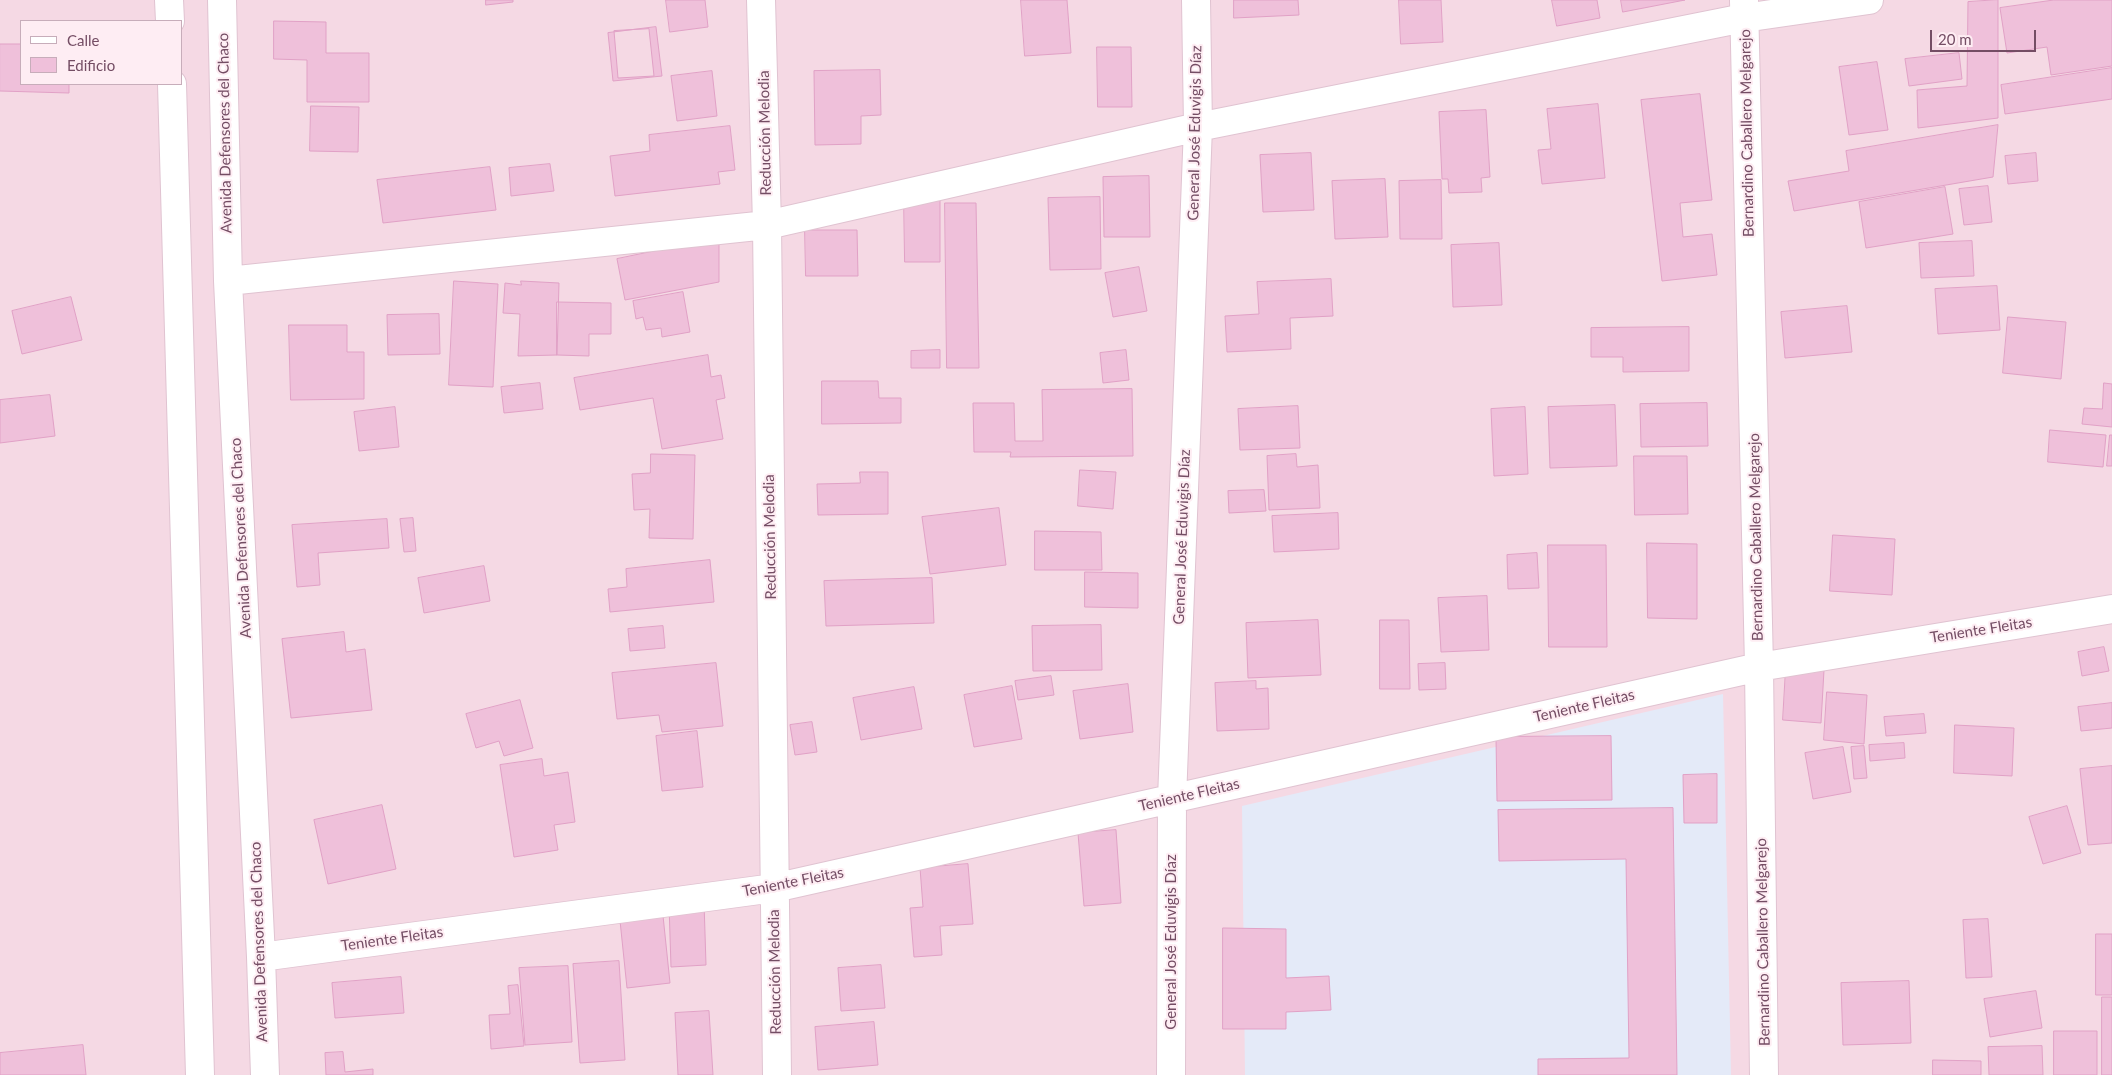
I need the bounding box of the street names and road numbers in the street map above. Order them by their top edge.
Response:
street label: Bernardino Caballero Melgarejo [1736,29,1758,237]
street label: Avenida Defensores del Chaco [214,33,236,233]
street label: General José Eduvigis Díaz [1184,45,1206,221]
street label: Reducción Melodia [755,70,775,196]
street label: Bernardino Caballero Melgarejo [1745,433,1767,641]
street label: Avenida Defensores del Chaco [227,437,255,639]
street label: General José Eduvigis Díaz [1170,449,1194,625]
street label: Reducción Melodia [760,474,780,600]
street label: Teniente Fleitas [1929,613,2033,647]
street label: Teniente Fleitas [1532,686,1636,726]
street label: Teniente Fleitas [1137,775,1241,815]
street label: Bernardino Caballero Melgarejo [1752,838,1774,1046]
street label: Avenida Defensores del Chaco [247,841,271,1043]
street label: General José Eduvigis Díaz [1162,854,1180,1030]
street label: Teniente Fleitas [741,863,845,901]
street label: Reducción Melodia [765,909,785,1035]
street label: Teniente Fleitas [340,923,444,955]

